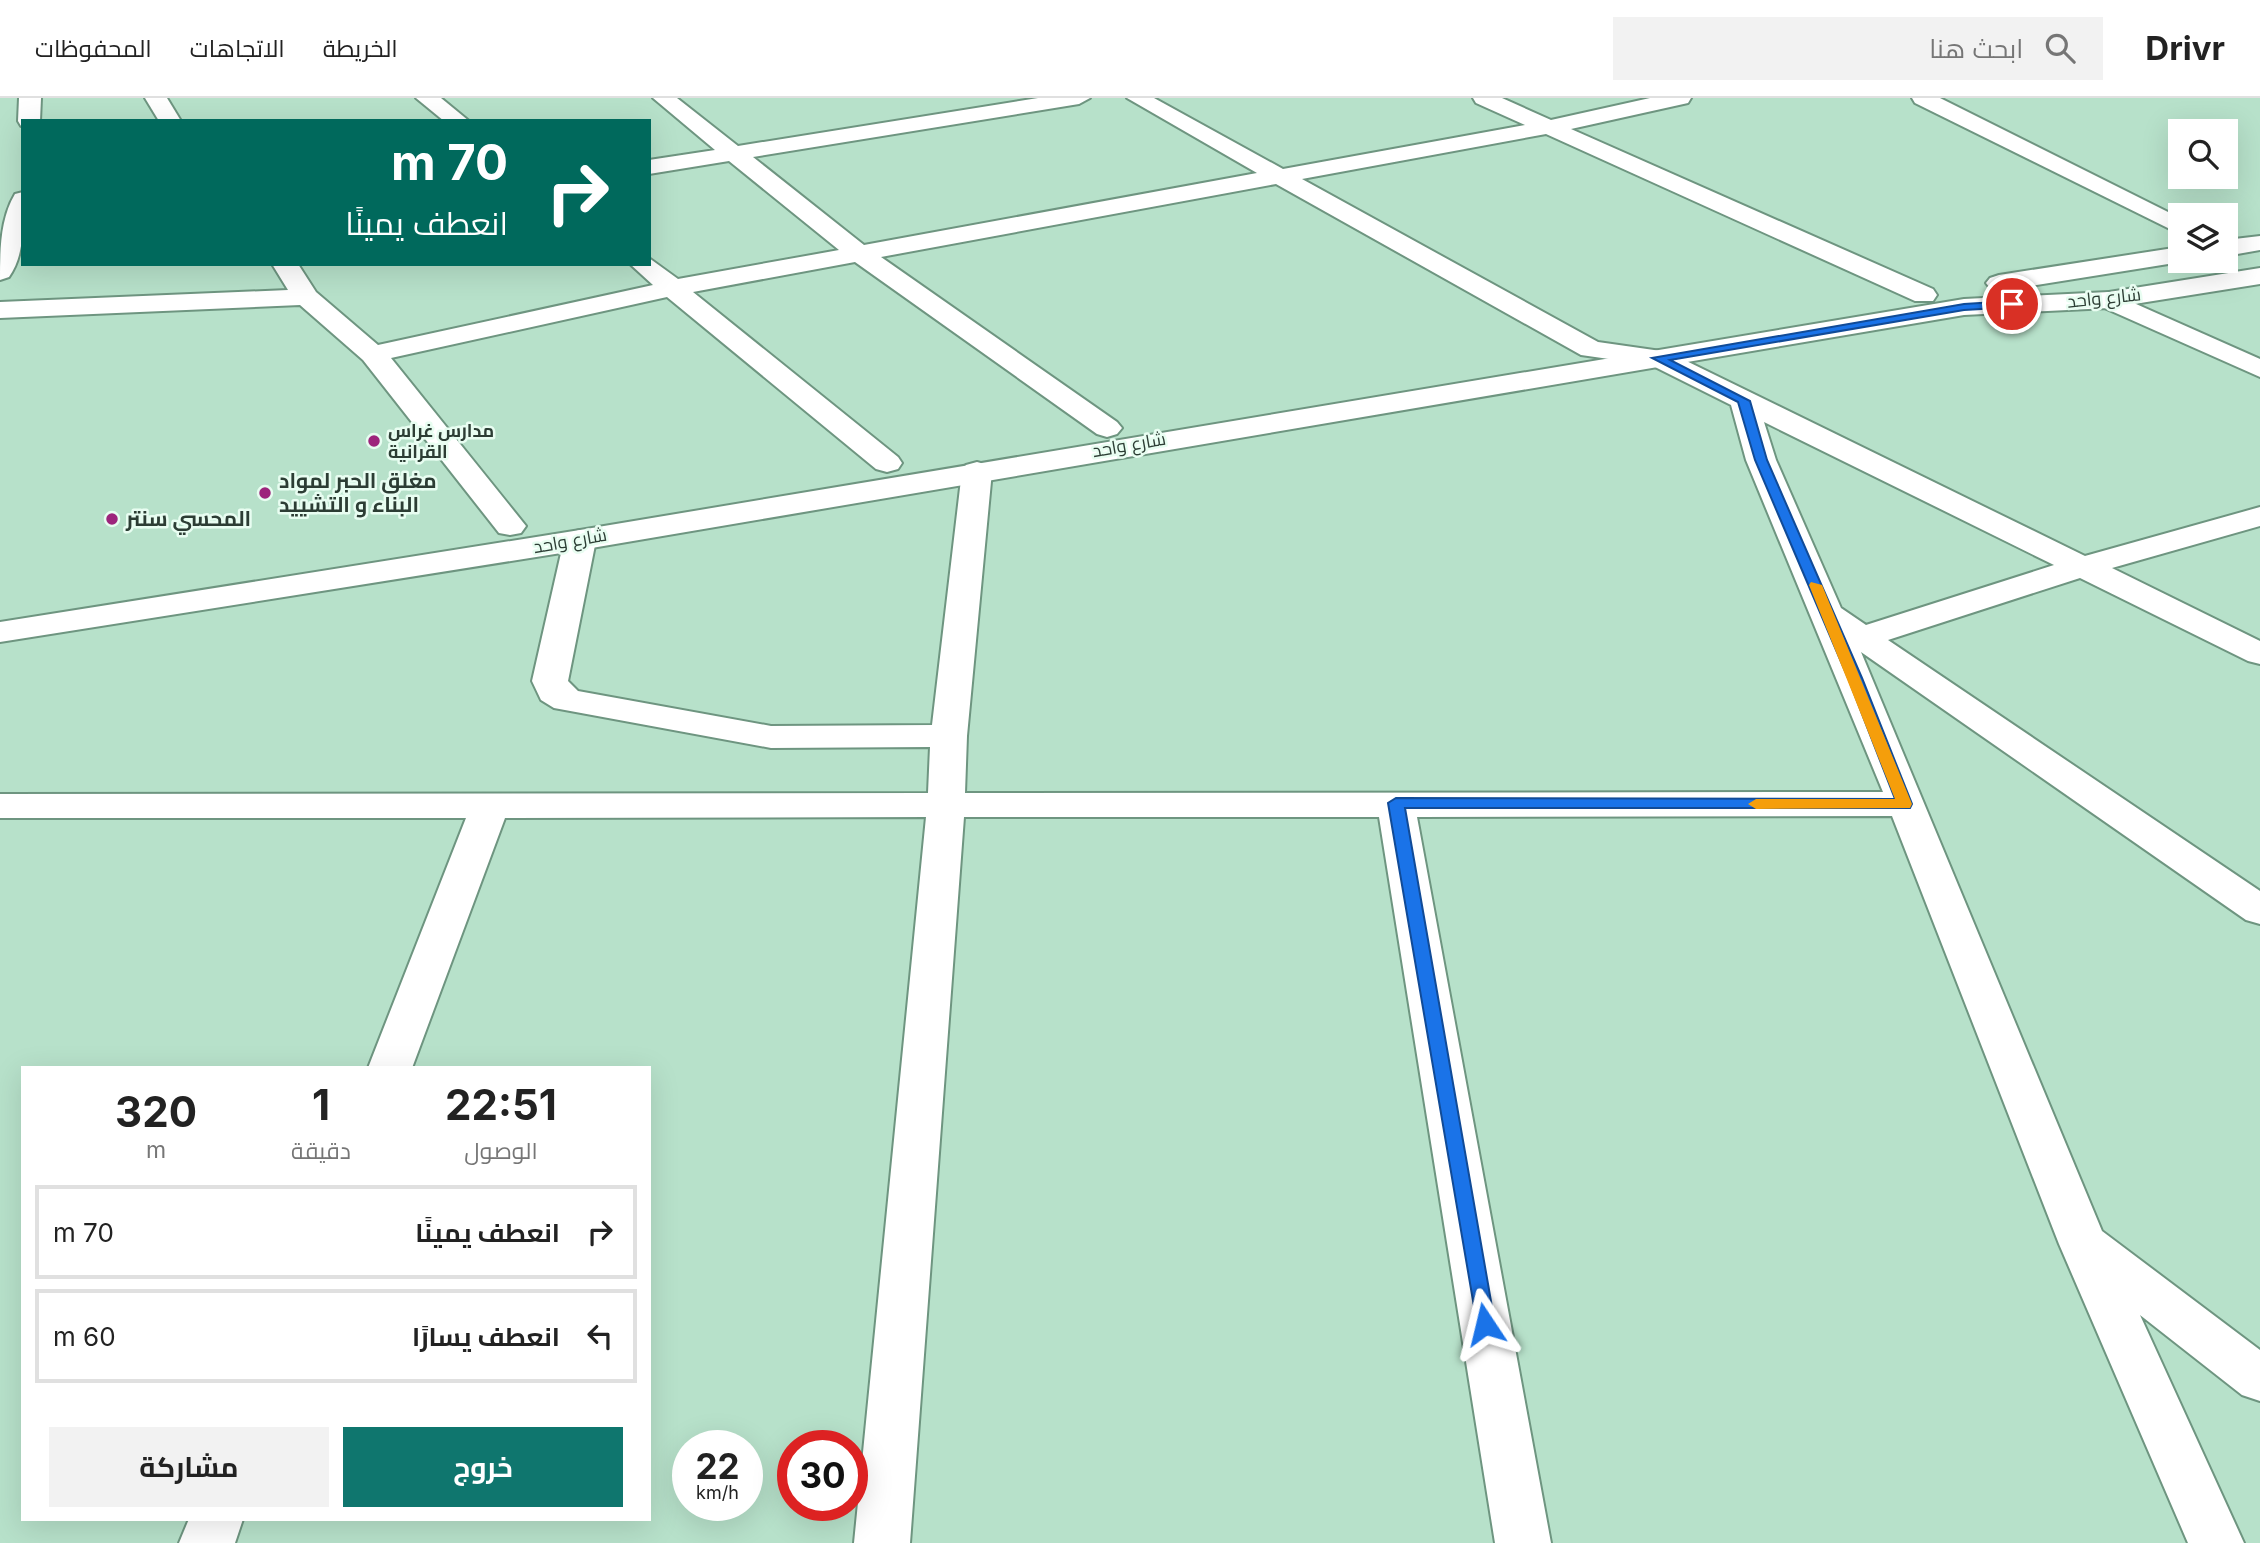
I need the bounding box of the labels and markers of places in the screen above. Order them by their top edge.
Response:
pin [1982,274,2042,334]
place label: مدارس غراس القرانية [388,420,494,463]
marker: مدارس غراس القرانية [366,433,382,449]
place label: مغلق الحبر لمواد البناء و التشييد [279,468,437,518]
marker: مغلق الحبر لمواد البناء و التشييد [257,485,273,501]
place label: المحسي سنتر [125,506,251,535]
marker: المحسي سنتر [104,511,120,527]

